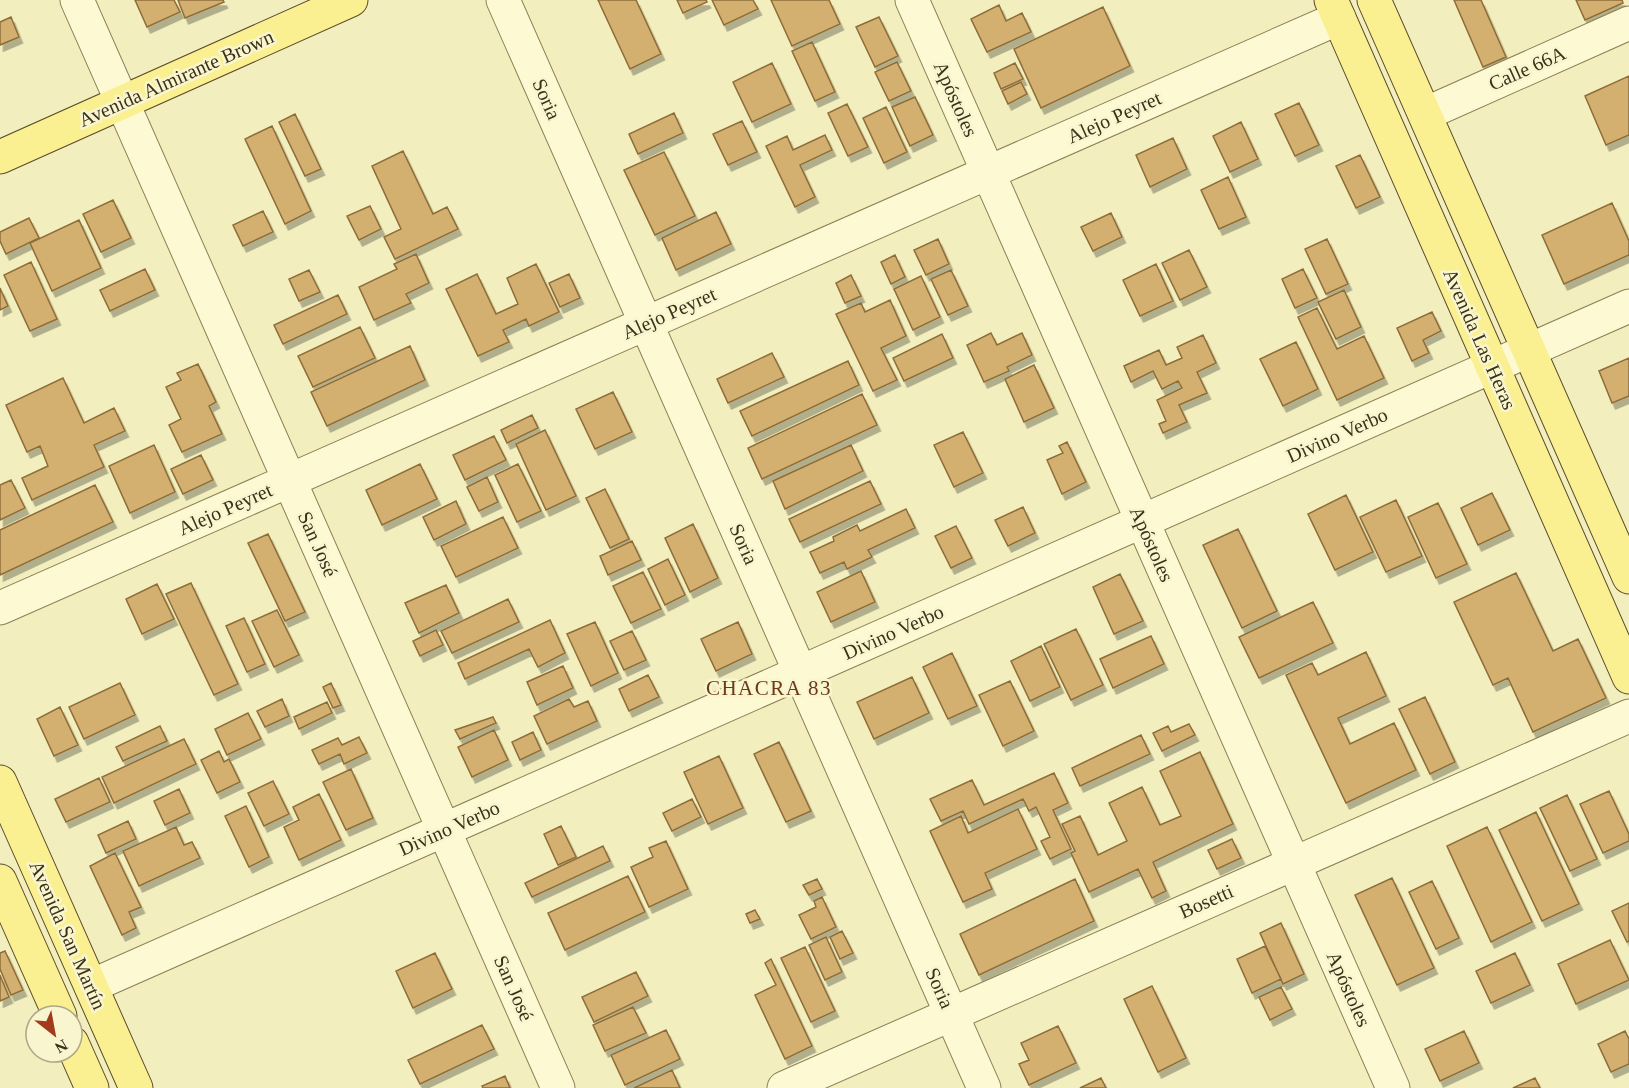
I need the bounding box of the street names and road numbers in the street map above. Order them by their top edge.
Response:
street label: Avenida Almirante Brown [75,25,277,131]
street label: Calle 66A [1485,41,1569,95]
street label: Apóstoles [929,58,982,141]
street label: Soria [528,75,566,123]
street label: Alejo Peyret [1064,86,1165,148]
street label: Avenida Las Heras [1439,265,1521,413]
street label: Alejo Peyret [619,282,720,344]
street label: Divino Verbo [1283,403,1391,467]
street label: Alejo Peyret [175,478,276,540]
street label: Apóstoles [1125,503,1178,586]
street label: San José [294,508,342,580]
street label: Soria [725,520,763,568]
street label: Divino Verbo [839,600,947,664]
street label: Divino Verbo [395,796,503,860]
street label: Avenida San Martín [25,857,111,1013]
street label: Bosetti [1176,879,1237,923]
street label: Apóstoles [1322,948,1375,1031]
street label: San José [490,952,538,1024]
street label: Soria [921,964,959,1012]

